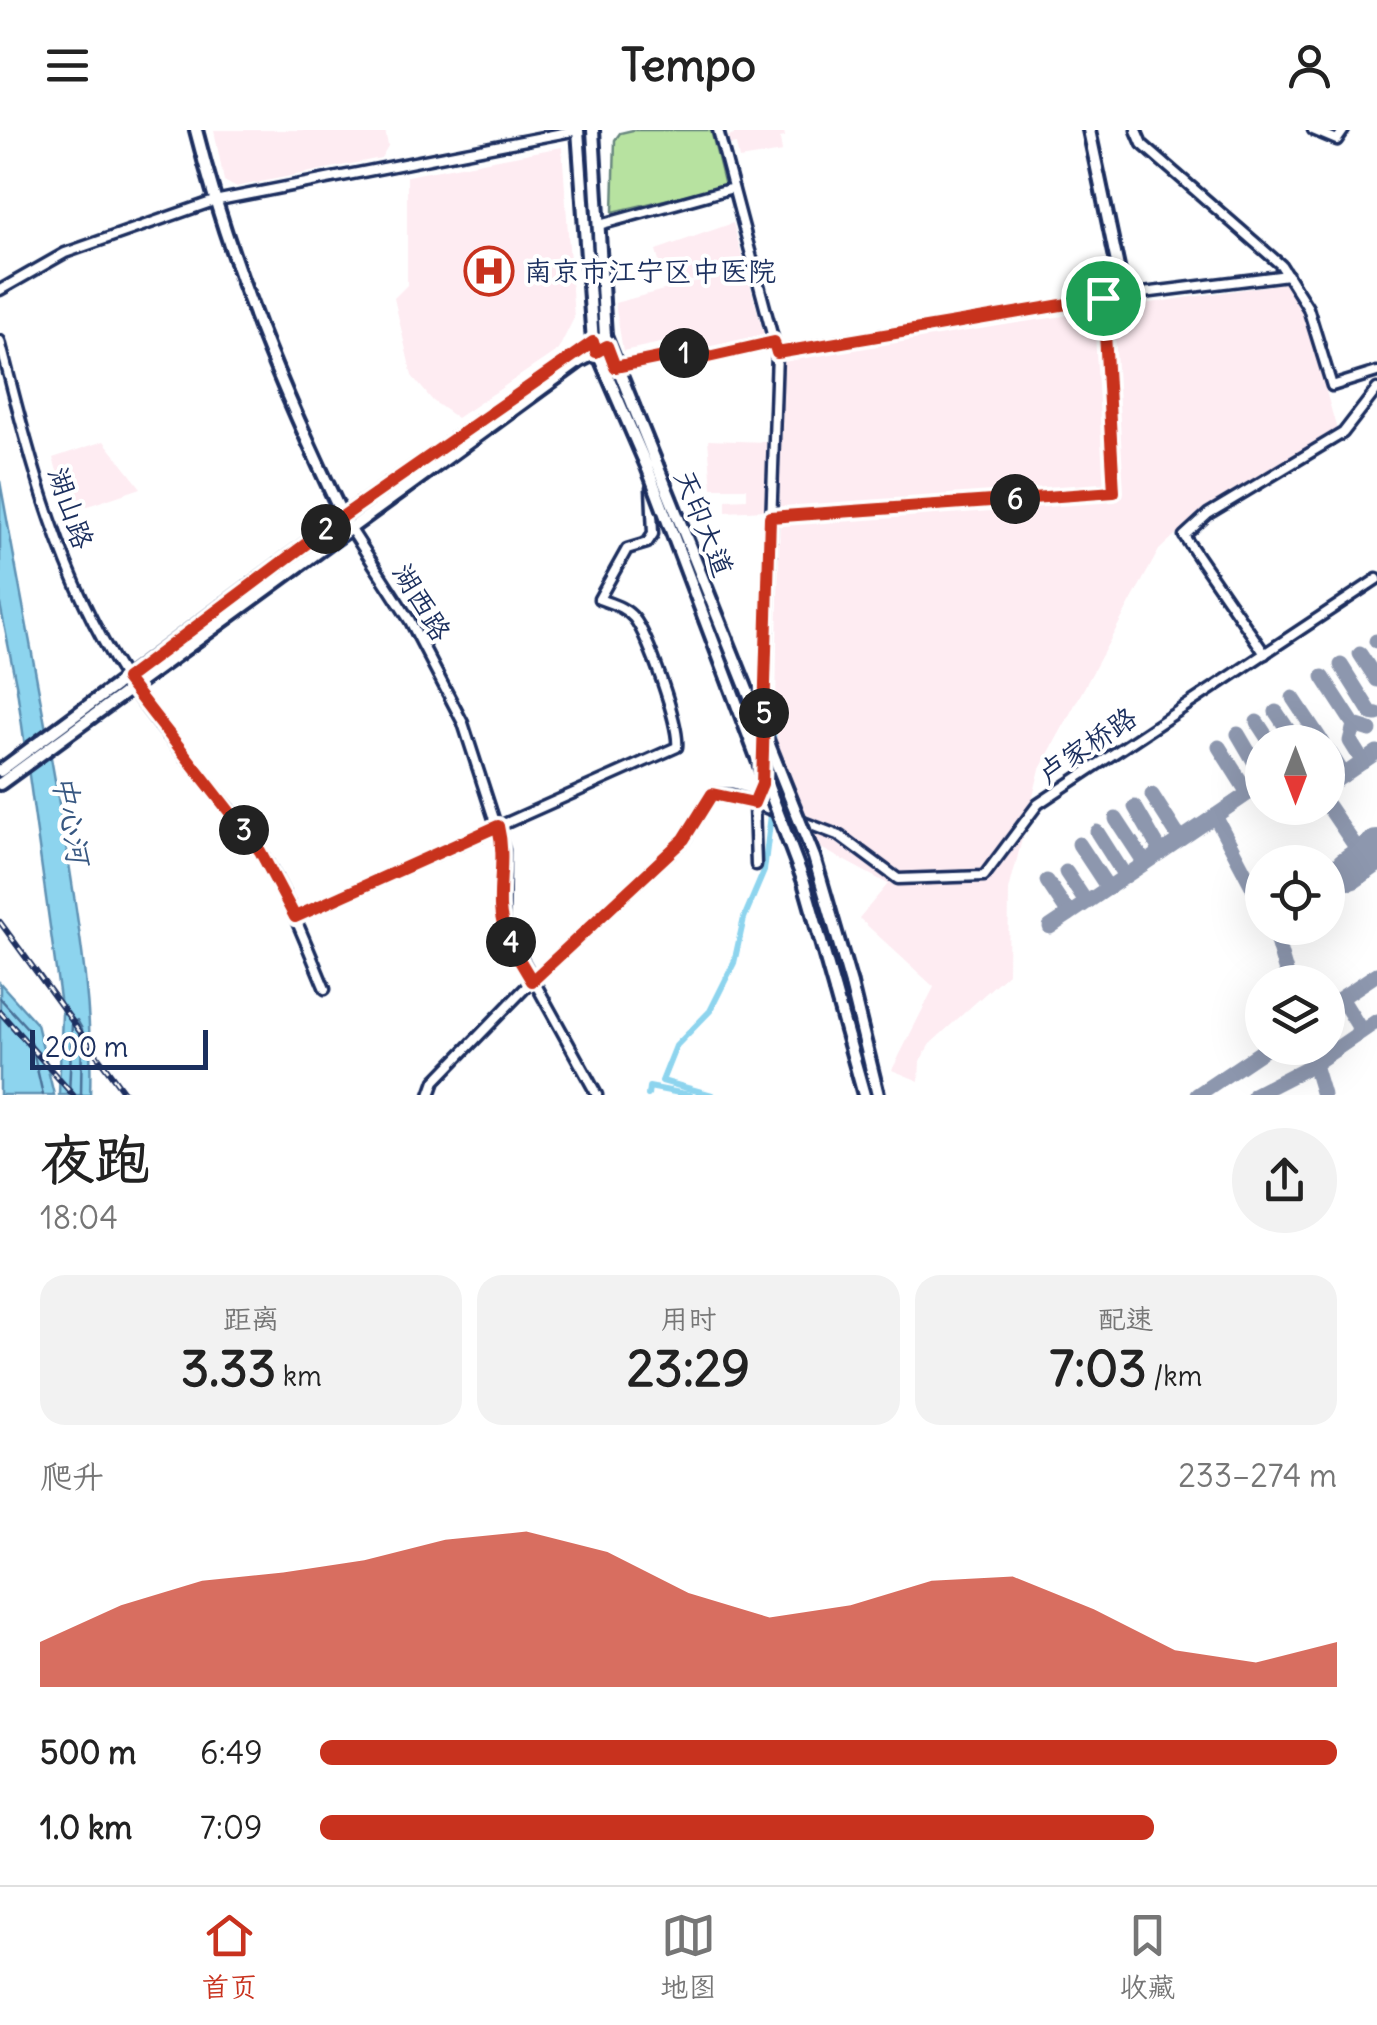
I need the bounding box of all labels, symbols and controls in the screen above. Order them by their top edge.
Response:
text: Tempo [621,37,756,93]
icon: menu [40,38,95,93]
icon: person [1282,38,1337,93]
hospital icon: 南京市江宁区中医院 [463,245,515,297]
place label: 南京市江宁区中医院 [524,253,776,289]
pin [1061,256,1146,341]
icon: arrive [1076,271,1131,326]
pin: 1 [659,328,709,378]
text: 1 [678,335,690,371]
street label: 湖山路 [40,462,102,554]
street label: 天印大道 [666,464,742,582]
pin: 6 [990,474,1040,524]
text: 6 [1007,481,1023,517]
pin: 2 [301,504,351,554]
text: 2 [318,511,334,547]
street label: 湖西路 [385,557,459,647]
pin: 5 [739,688,789,738]
text: 5 [756,695,772,731]
street label: 卢家桥路 [1031,699,1143,791]
north arrow [1245,725,1345,825]
map controls [1245,725,1345,1065]
water label: 中心河 [45,771,99,872]
pin: 3 [219,805,269,855]
text: 3 [236,812,252,848]
button: locate [1245,845,1345,945]
pin: 4 [486,917,536,967]
text: 4 [503,924,519,960]
button: layers [1245,965,1345,1065]
scale bar [30,1025,208,1070]
text: 200 m [45,1029,128,1065]
text: 夜跑 [40,1125,150,1194]
button: share [1232,1128,1337,1233]
text: 18:04 [40,1197,118,1238]
text: 距离 [223,1301,279,1337]
text: 用时 [660,1301,717,1337]
text: 配速 [1098,1301,1154,1337]
text: 3.33 [181,1337,276,1400]
text: 23:29 [627,1337,750,1400]
text: 7:03 [1049,1337,1147,1400]
text: km [276,1358,322,1394]
text: /km [1147,1358,1202,1394]
text: 233–274 m [1178,1455,1337,1496]
text: 爬升 [40,1456,104,1497]
text: 500 m [40,1732,136,1773]
text: 6:49 [200,1732,263,1773]
text: 1.0 km [40,1807,132,1848]
text: 7:09 [200,1807,262,1848]
tab: 首页 [201,1908,258,2005]
tab: 地图 [660,1908,717,2005]
tab: 收藏 [1119,1908,1176,2005]

